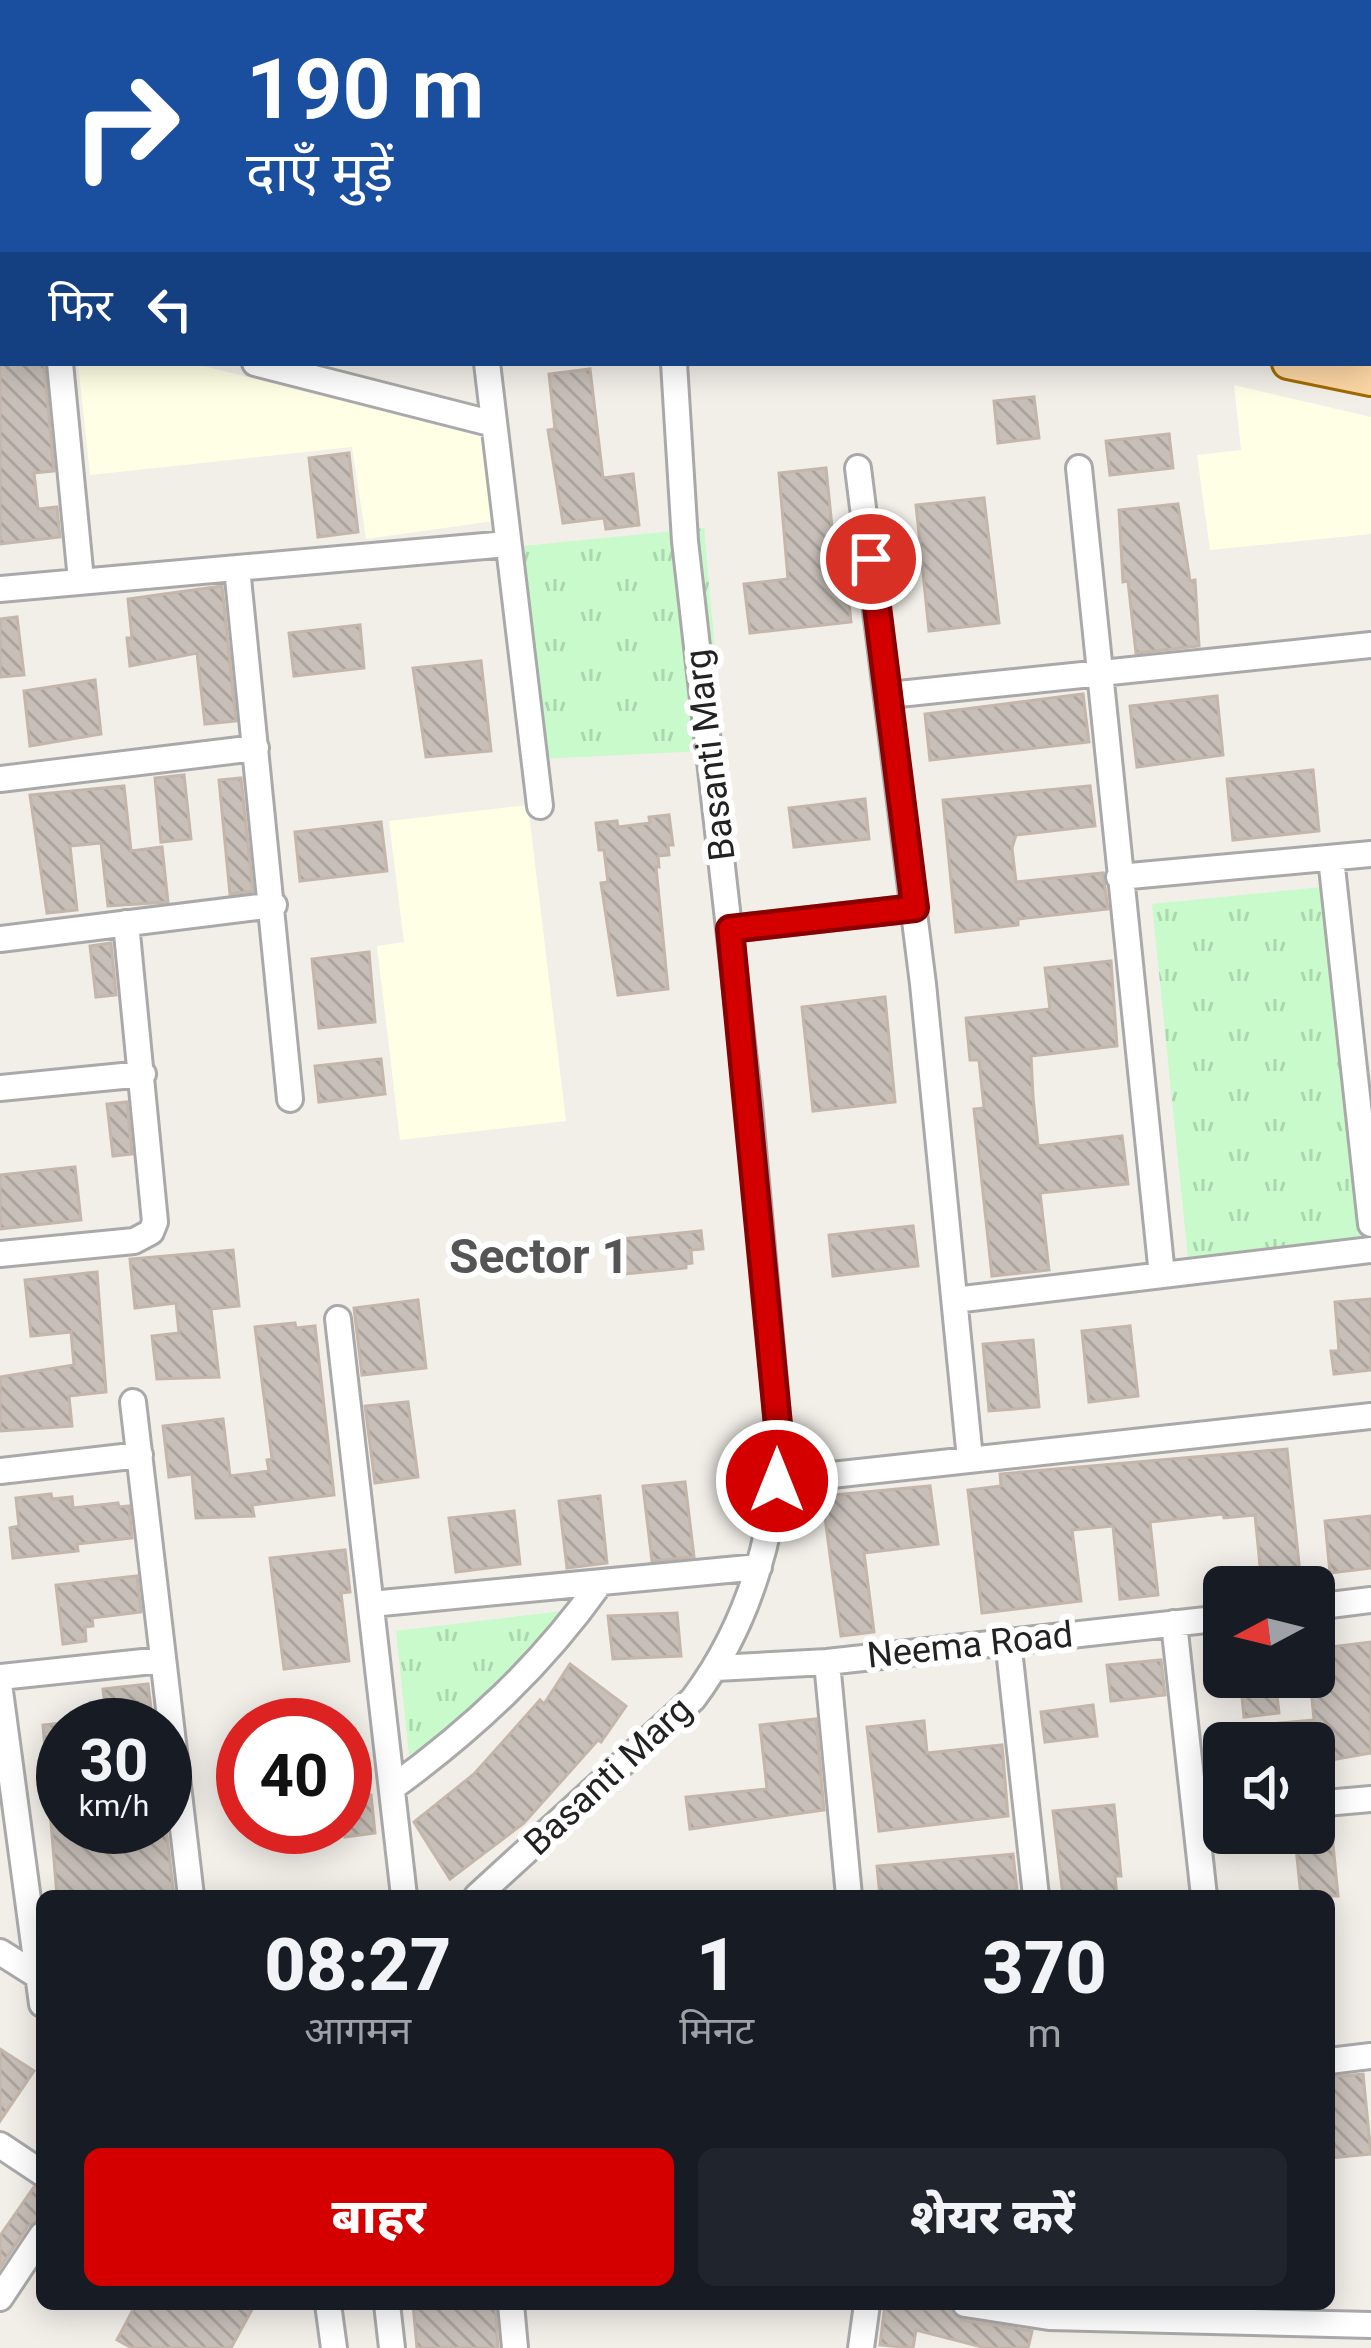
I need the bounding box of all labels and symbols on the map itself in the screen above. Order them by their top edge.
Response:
pin [820,508,922,610]
street label: Basanti Marg [676,647,744,863]
district label: Sector 1 [449,1228,629,1285]
position arrow [714,1418,840,1544]
north arrow [1203,1566,1335,1698]
street label: Neema Road [865,1613,1075,1677]
street label: Basanti Marg [516,1688,700,1864]
speed limit sign: 40 [216,1698,372,1854]

